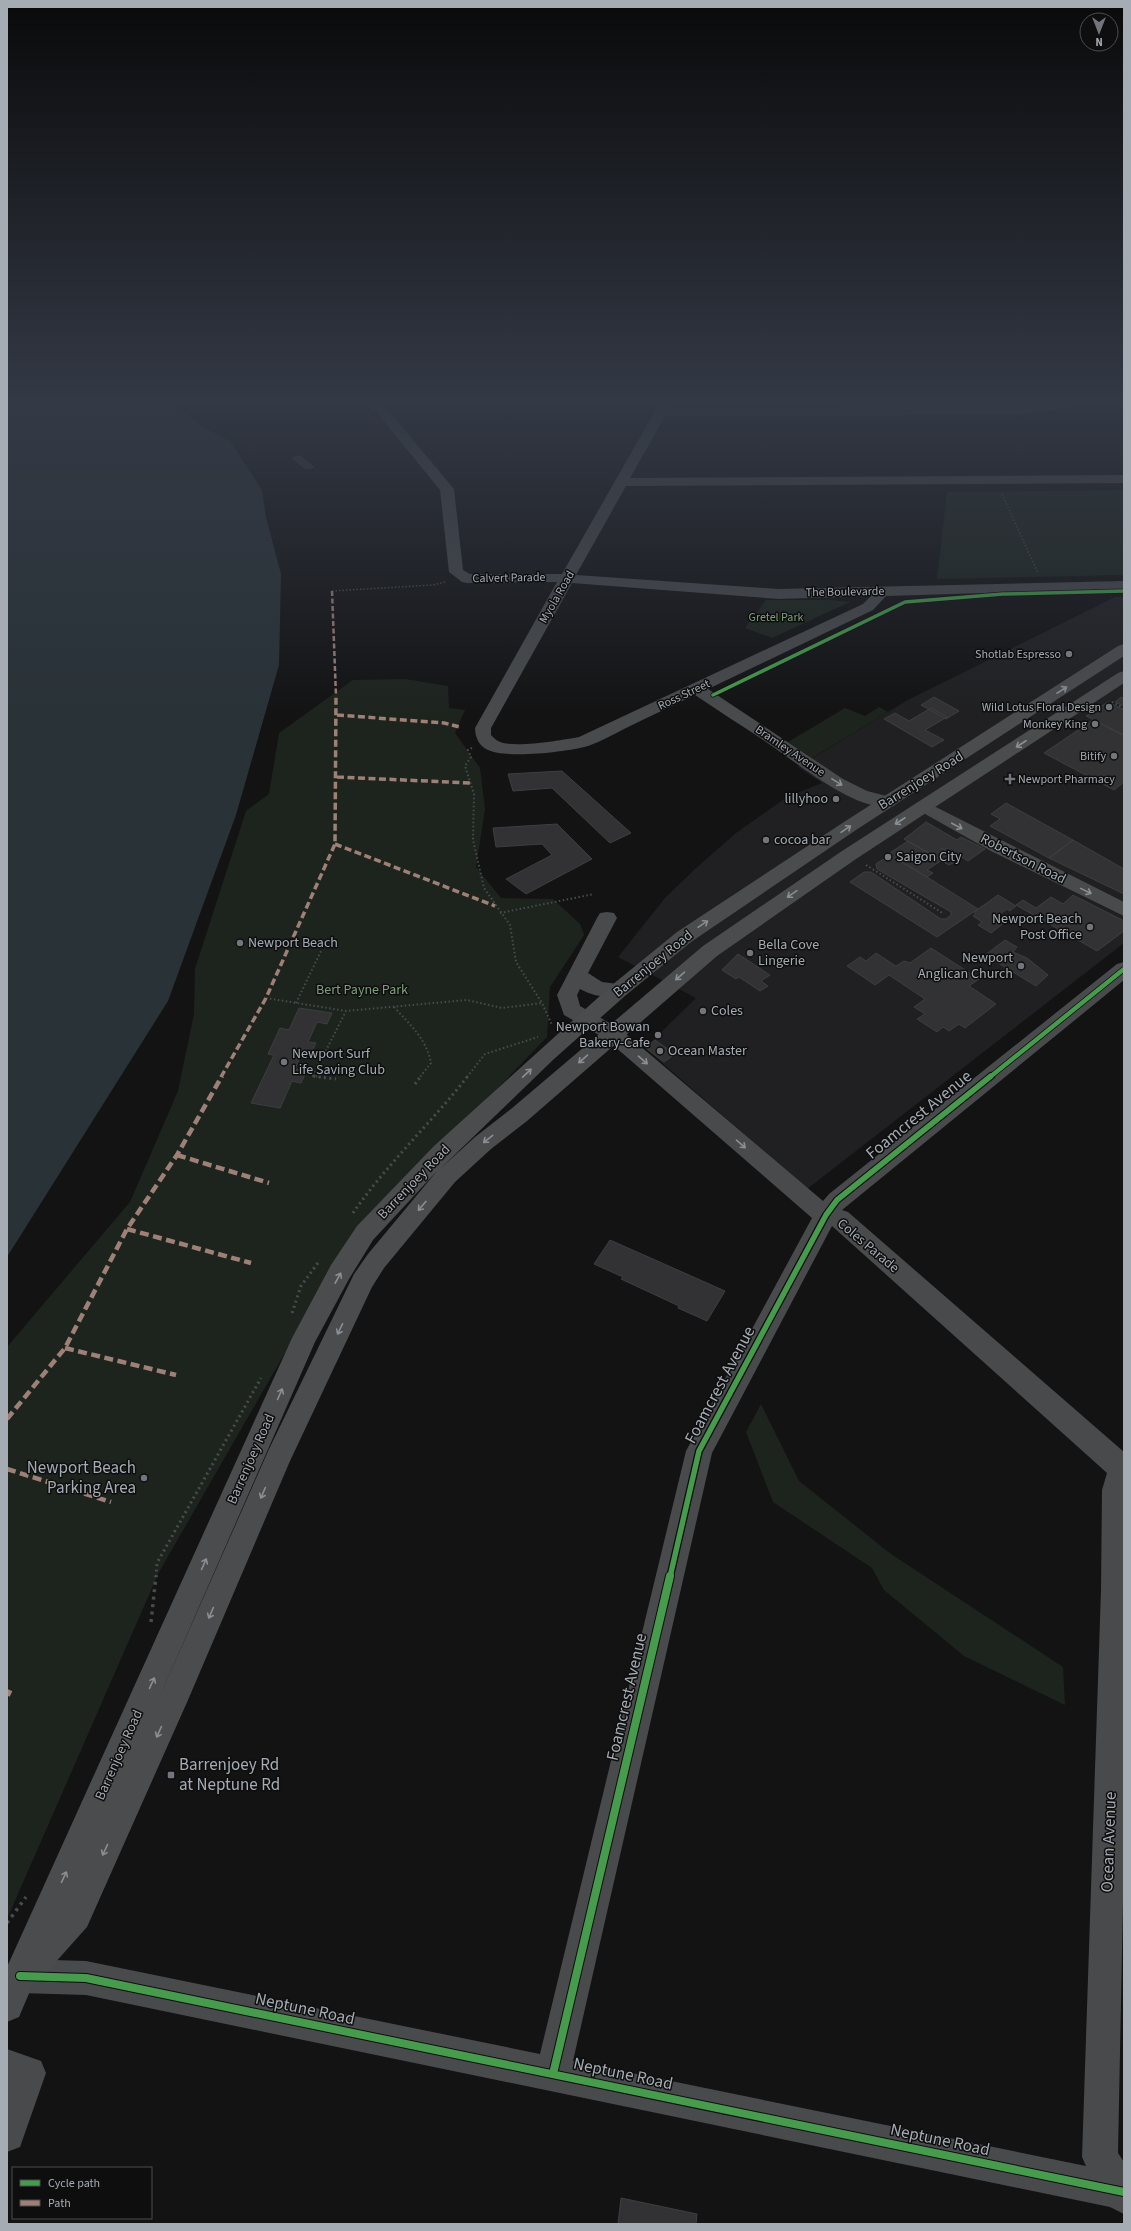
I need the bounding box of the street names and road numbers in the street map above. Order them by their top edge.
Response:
street label: Myola Road [535,568,579,626]
street label: Calvert Parade [472,569,546,587]
street label: The Boulevarde [806,583,884,601]
street label: Ross Street [655,676,713,714]
street label: Bramley Avenue [752,721,828,781]
street label: Barrenjoey Road [875,747,967,815]
street label: Robertson Road [977,829,1069,889]
street label: Barrenjoey Road [609,926,697,1002]
street label: Foamcrest Avenue [861,1065,977,1165]
street label: Barrenjoey Road [373,1140,455,1224]
street label: Coles Parade [833,1214,903,1278]
street label: Foamcrest Avenue [679,1322,761,1448]
street label: Barrenjoey Road [222,1411,280,1507]
street label: Foamcrest Avenue [601,1631,653,1763]
street label: Barrenjoey Road [90,1707,148,1803]
street label: Ocean Avenue [1095,1791,1123,1893]
street label: Neptune Road [253,1987,357,2031]
street label: Neptune Road [571,2052,675,2096]
street label: Neptune Road [888,2118,992,2162]

